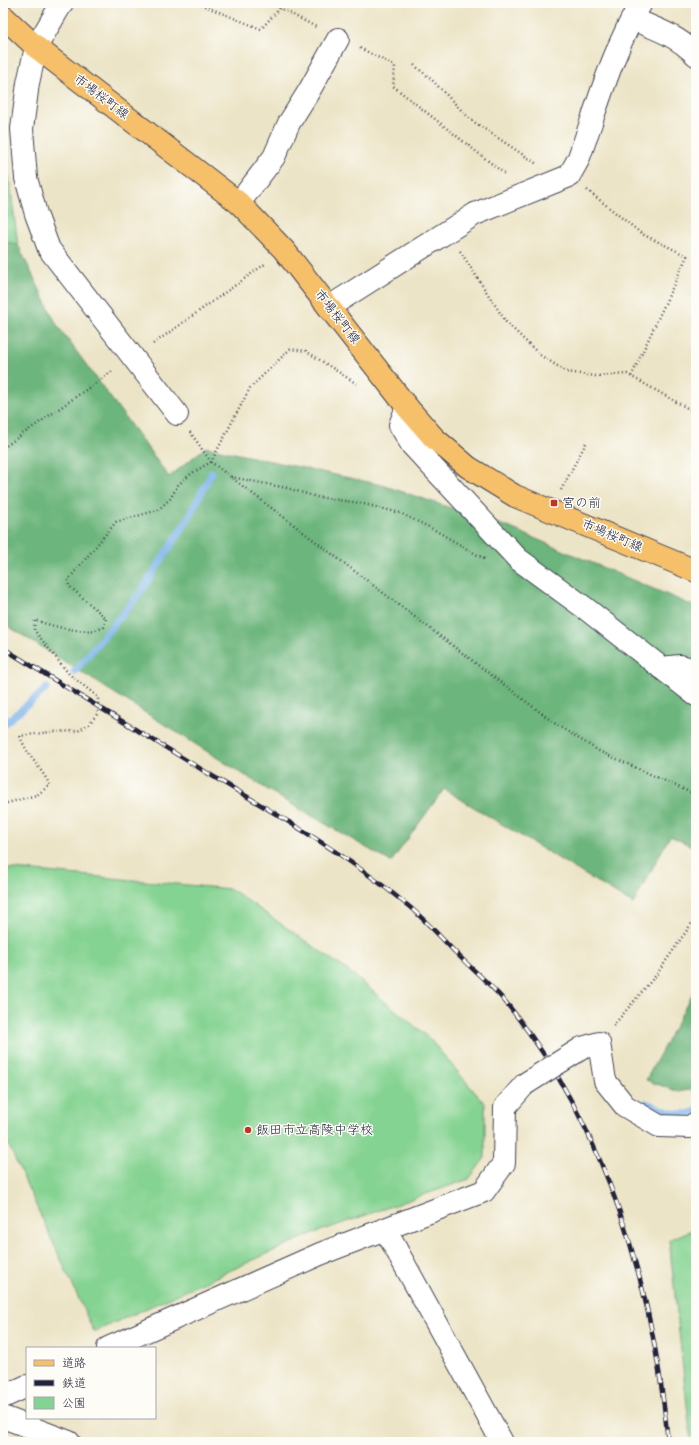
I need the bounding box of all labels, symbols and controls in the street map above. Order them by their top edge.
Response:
street label: 市場桜町線 [69,69,134,126]
street label: 市場桜町線 [309,285,366,350]
place label: 宮の前 [562,493,601,514]
marker: 宮の前 [549,498,559,508]
street label: 市場桜町線 [578,514,647,559]
place label: 飯田市立高陵中学校 [256,1120,373,1141]
marker: 飯田市立高陵中学校 [243,1125,253,1135]
legend [26,1347,156,1419]
text: 道路 [62,1354,86,1373]
text: 鉄道 [62,1374,86,1393]
text: 公園 [62,1394,86,1413]

